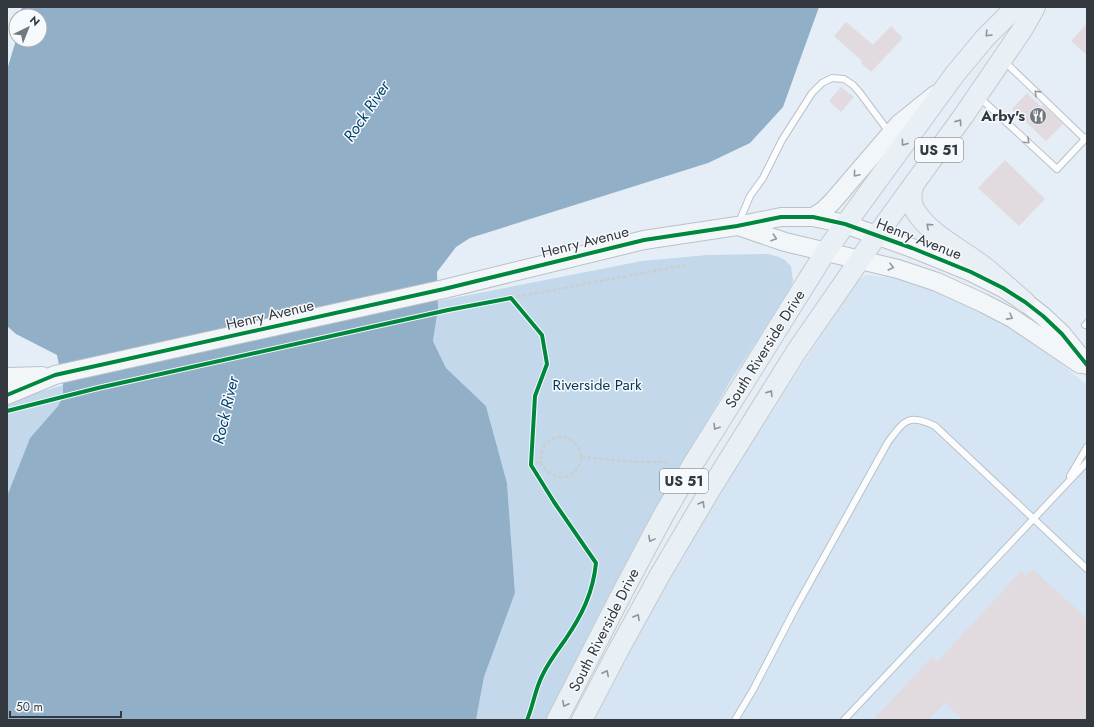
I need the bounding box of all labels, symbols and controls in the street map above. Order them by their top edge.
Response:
north arrow [8,8,48,48]
text: N [26,12,43,30]
one-way arrow [986,29,993,37]
water label: Rock River [338,75,396,146]
one-way arrow [1034,90,1042,97]
place label: Arby's [980,105,1025,127]
restaurant icon: Arby's [1028,106,1048,126]
one-way arrow [954,119,962,126]
one-way arrow [1022,136,1030,144]
road number: US 51 [915,138,963,162]
one-way arrow [901,139,909,146]
one-way arrow [854,170,861,177]
street label: Henry Avenue [873,213,965,265]
street label: Henry Avenue [539,220,631,264]
one-way arrow [926,223,934,230]
one-way arrow [771,233,778,242]
one-way arrow [887,262,894,271]
street label: South Riverside Drive [720,285,810,412]
street label: Henry Avenue [224,294,316,336]
one-way arrow [1006,313,1013,320]
water label: Rock River [207,372,245,446]
park label: Riverside Park [553,374,642,396]
one-way arrow [765,390,772,397]
one-way arrow [714,423,721,430]
road number: US 51 [660,469,708,493]
one-way arrow [697,501,704,508]
one-way arrow [648,535,655,543]
street label: South Riverside Drive [563,564,645,696]
one-way arrow [632,614,639,621]
one-way arrow [602,670,609,677]
scale bar [10,693,121,719]
text: 50 m [16,698,43,716]
one-way arrow [562,700,570,708]

